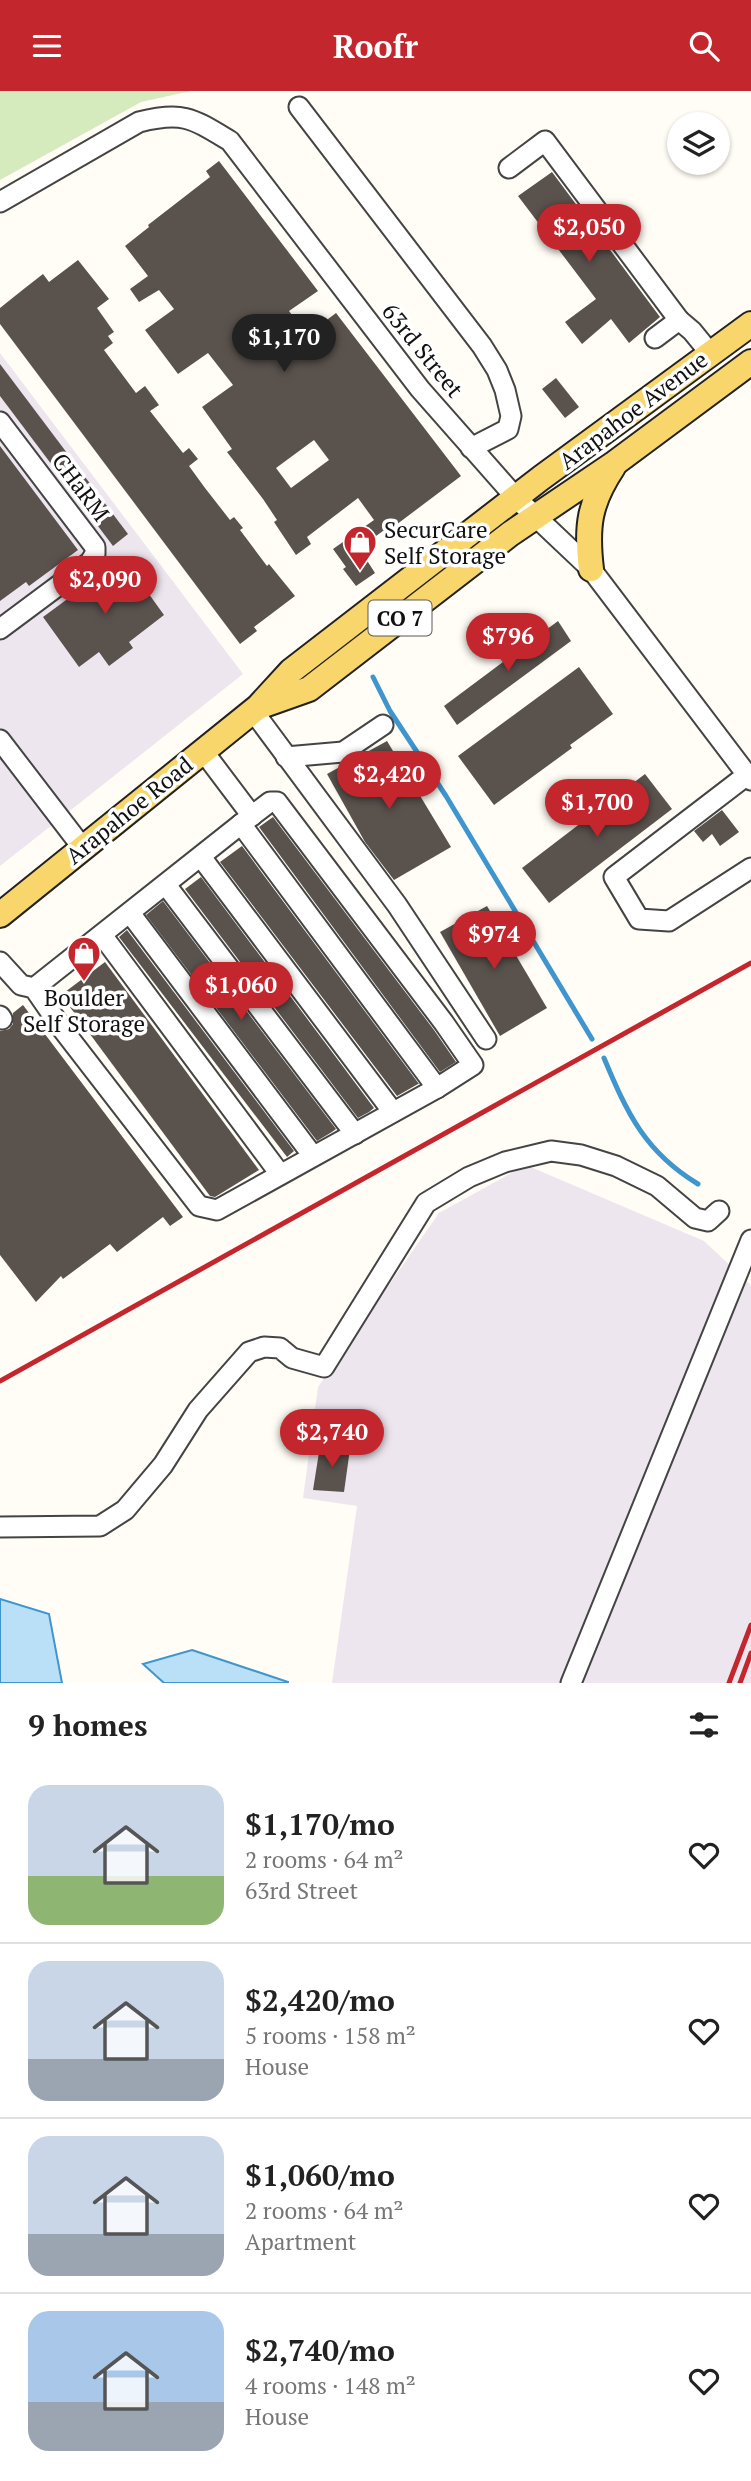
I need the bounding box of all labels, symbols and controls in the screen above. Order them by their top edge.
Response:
text: Roofr [333,25,418,67]
icon: menu [28,27,66,65]
icon: search [685,27,723,65]
map controls [667,112,730,175]
button: layers [667,112,730,175]
pin: $2,050 [532,205,646,264]
text: $2,050 [553,211,625,242]
street label: 63rd Street [375,296,471,404]
pin: $1,170 [227,315,341,374]
text: $1,170 [248,321,320,352]
street label: Arapahoe Avenue [552,344,714,476]
street label: CHaRM [45,447,117,527]
place label: SecurCare Self Storage [384,514,506,571]
shop icon: SecurCare Self Storage [341,523,379,572]
pin: $2,090 [48,557,162,616]
text: $2,090 [69,563,141,594]
road number: CO 7 [368,601,432,635]
pin: $796 [467,613,549,673]
text: $796 [482,620,534,651]
street label: Arapahoe Road [59,749,199,871]
pin: $2,420 [332,751,446,811]
text: $2,420 [353,758,425,789]
pin: $1,700 [540,779,654,839]
text: $1,700 [561,786,633,817]
pin: $974 [453,911,535,971]
text: $974 [468,918,520,949]
shop icon: Boulder Self Storage [65,934,103,983]
pin: $1,060 [184,963,298,1022]
text: $1,060 [205,969,277,1000]
place label: Boulder Self Storage [23,982,145,1039]
pin: $2,740 [275,1409,389,1469]
text: $2,740 [296,1416,368,1447]
text: 9 homes [28,1705,147,1745]
icon: filters [685,1706,723,1744]
text: $1,170/mo [245,1804,395,1844]
icon: home [84,1813,168,1897]
icon: heart [685,1836,723,1874]
text: 2 rooms · 64 m² [245,1844,404,1875]
text: 63rd Street [245,1875,358,1906]
text: $2,420/mo [245,1980,395,2020]
icon: home [84,1989,168,2073]
icon: heart [685,2012,723,2050]
text: 5 rooms · 158 m² [245,2020,416,2051]
text: House [245,2051,309,2082]
text: $1,060/mo [245,2155,395,2195]
icon: home [84,2164,168,2248]
icon: heart [685,2187,723,2225]
text: 2 rooms · 64 m² [245,2195,404,2226]
text: Apartment [245,2226,356,2257]
text: $2,740/mo [245,2330,395,2370]
icon: home [84,2339,168,2423]
icon: heart [685,2362,723,2400]
text: 4 rooms · 148 m² [245,2370,416,2401]
text: House [245,2401,309,2432]

